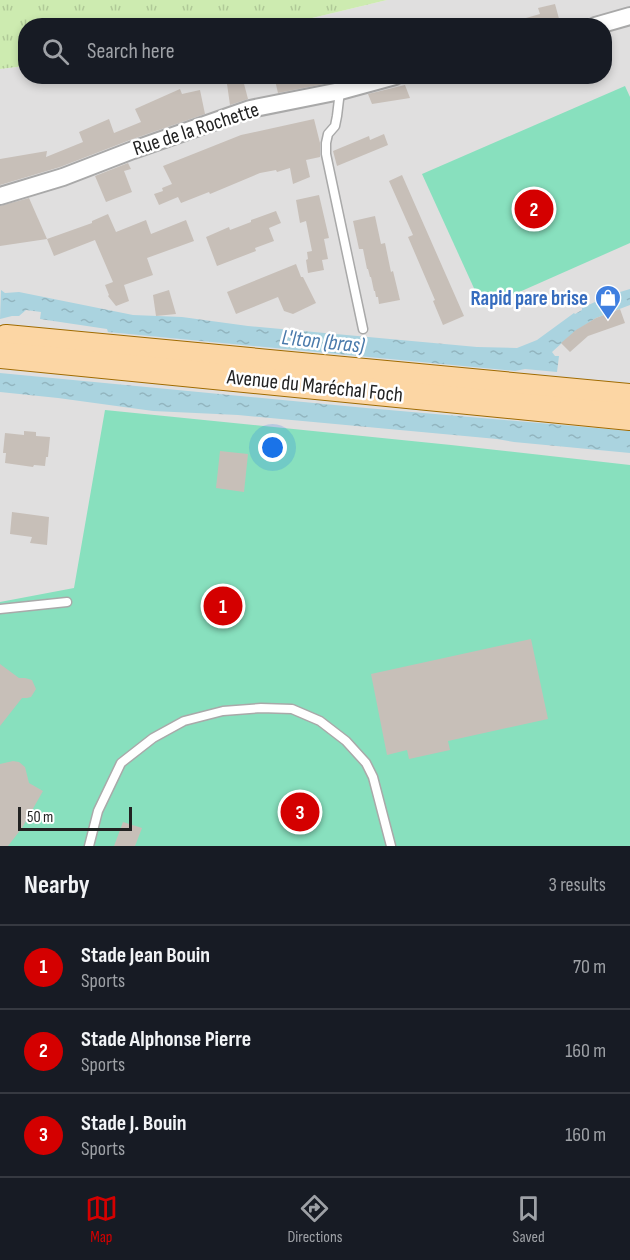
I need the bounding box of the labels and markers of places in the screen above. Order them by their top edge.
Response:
pin: 2 [514,186,554,232]
shop icon: Rapid pare brise [593,283,623,321]
place label: Rapid pare brise [470,286,588,311]
pin: 1 [204,584,242,628]
pin: 3 [280,790,320,834]

